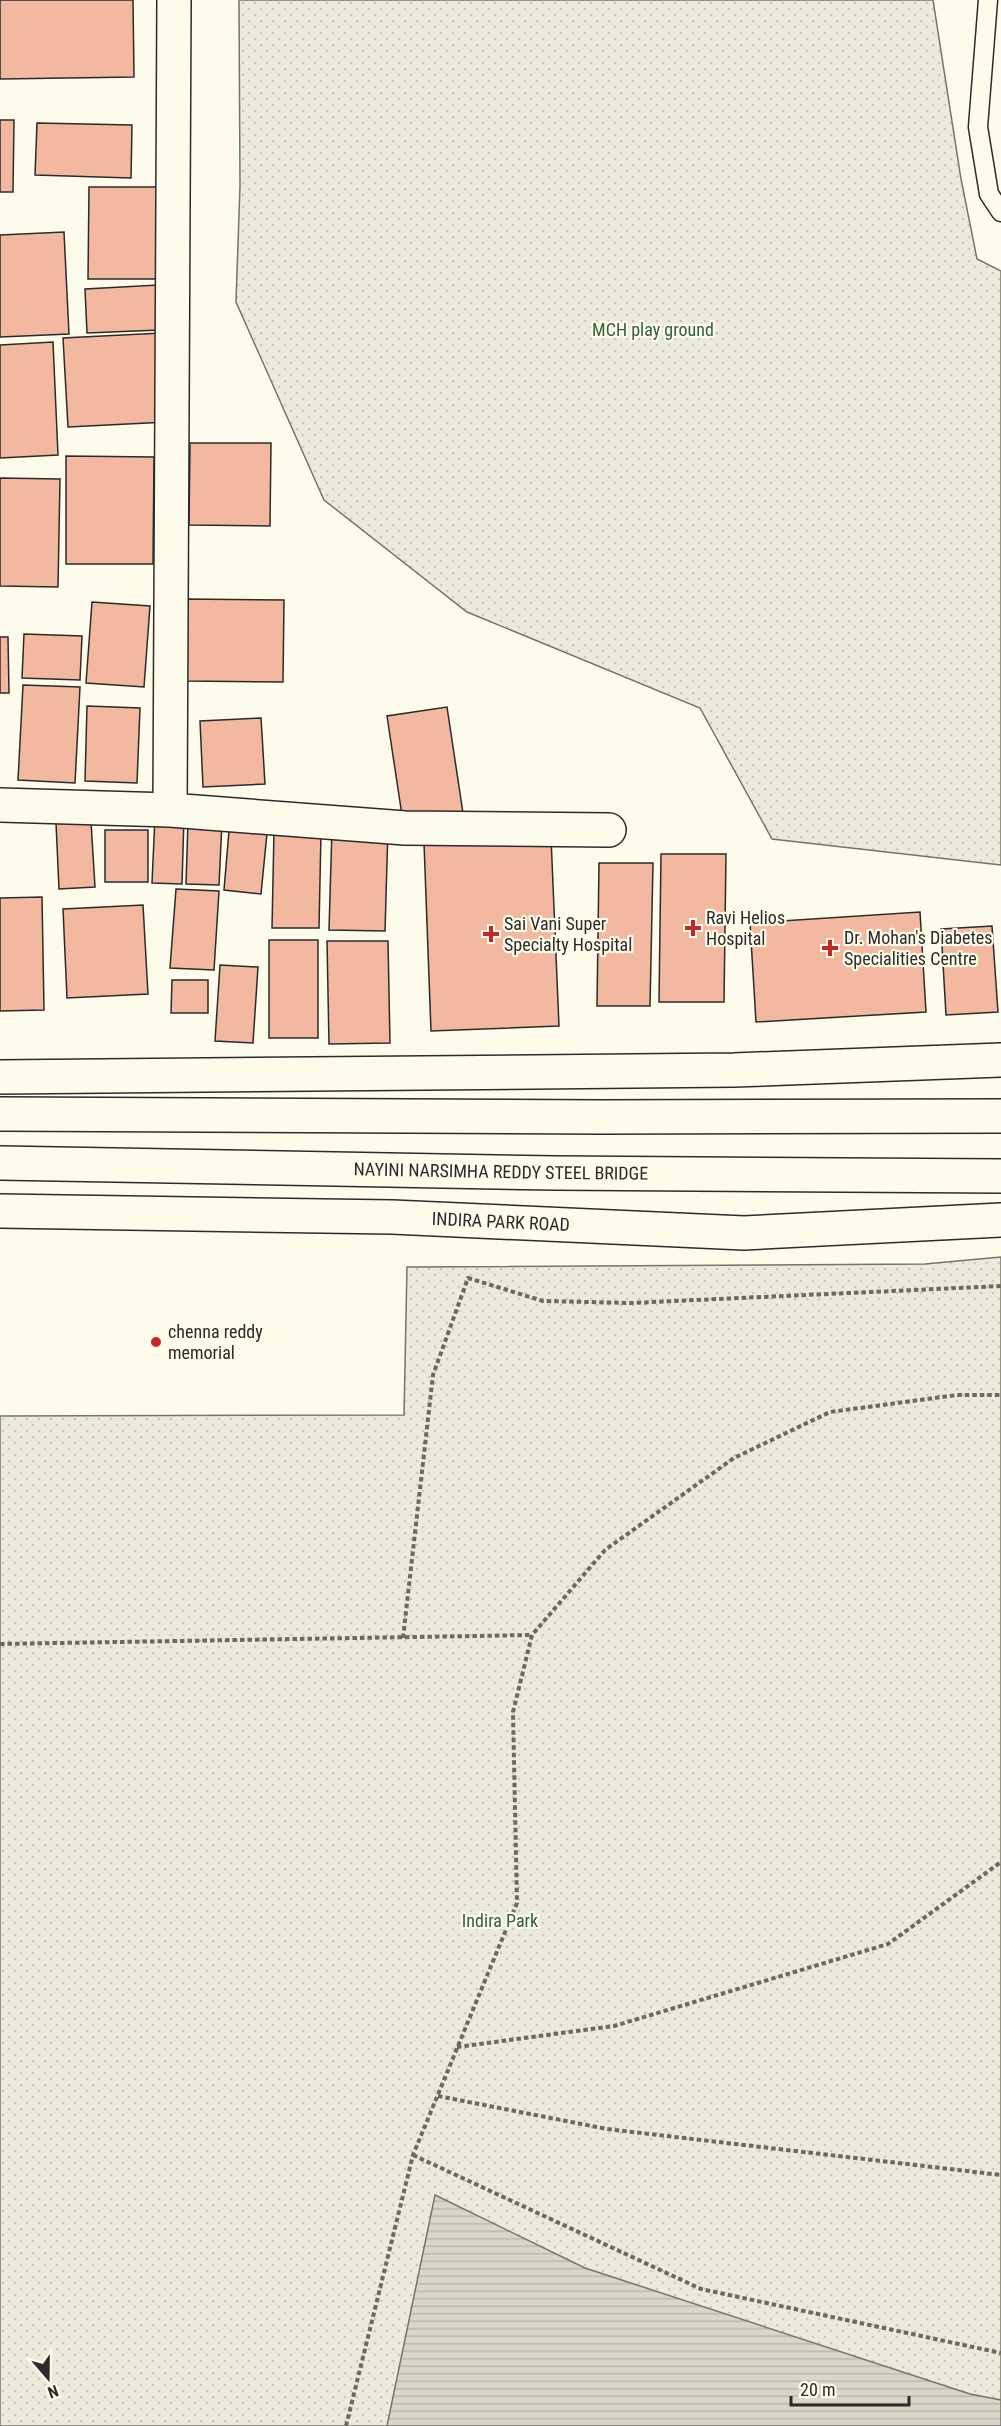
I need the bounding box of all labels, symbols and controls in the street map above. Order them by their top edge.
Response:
park label: MCH play ground [592,319,714,340]
place label: Ravi Helios Hospital [706,907,785,949]
place label: Sai Vani Super Specialty Hospital [504,913,632,955]
marker: Ravi Helios Hospital [684,919,702,937]
marker: Sai Vani Super Specialty Hospital [482,925,500,943]
place label: Dr. Mohan's Diabetes Specialities Centre [844,927,992,969]
marker: Dr. Mohan's Diabetes Specialities Centre [821,939,839,957]
street label: NAYINI NARSIMHA REDDY STEEL BRIDGE [353,1158,648,1184]
street label: INDIRA PARK ROAD [431,1208,570,1235]
place label: chenna reddy memorial [168,1321,263,1363]
marker: chenna reddy memorial [149,1335,163,1349]
park label: Indira Park [462,1910,538,1931]
north arrow [18,2348,78,2408]
scale bar [791,2369,910,2407]
text: 20 m [800,2379,835,2400]
text: N [45,2381,61,2402]

